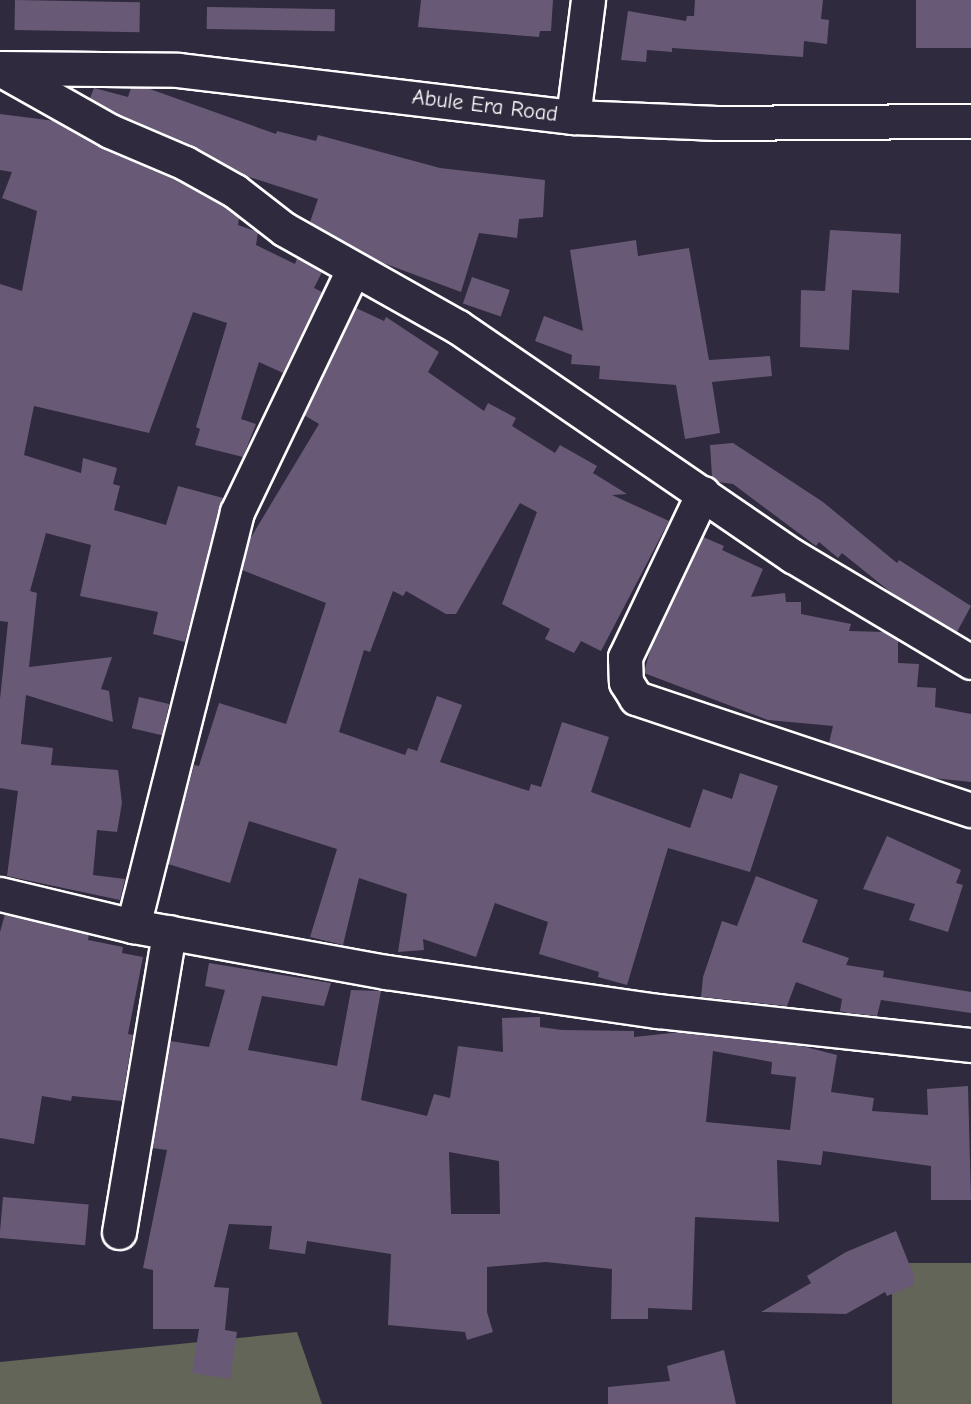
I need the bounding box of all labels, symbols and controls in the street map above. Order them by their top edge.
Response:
street label: Abule Era Road [411,84,559,128]

